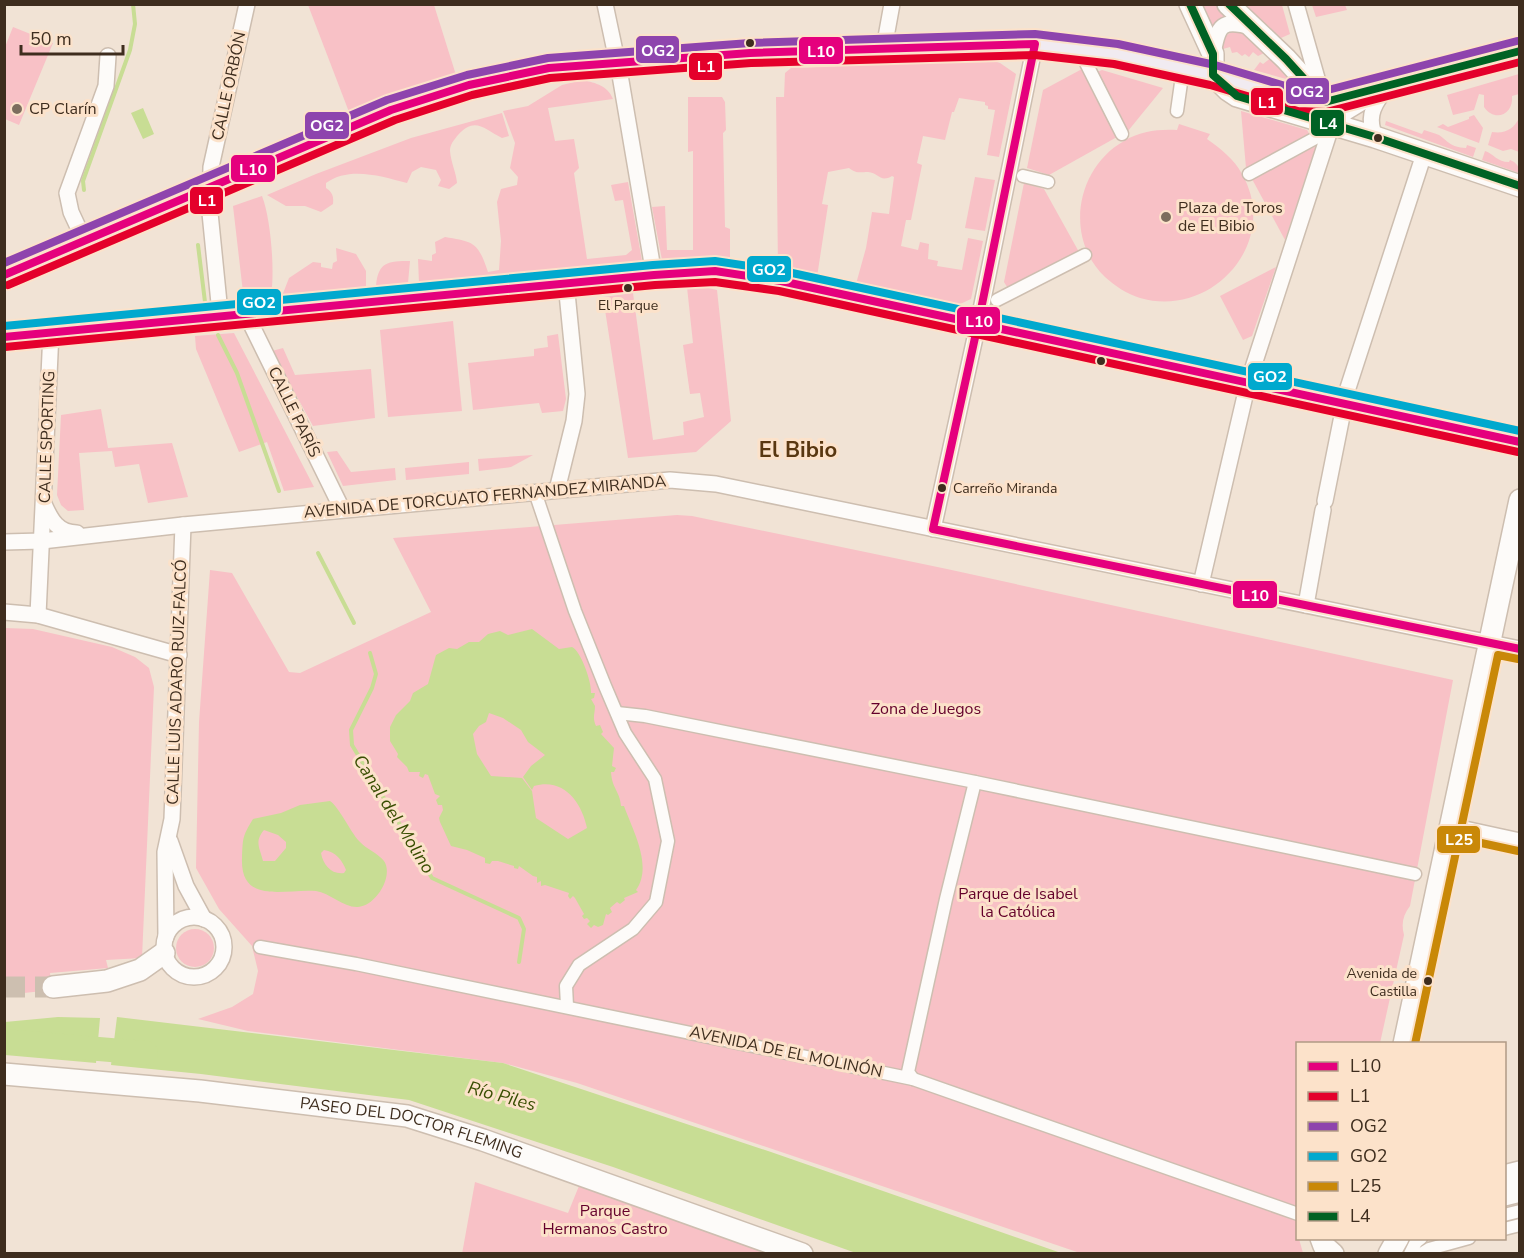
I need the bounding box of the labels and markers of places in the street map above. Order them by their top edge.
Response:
unlabelled marker [744,37,756,49]
place label: CP Clarín [29,98,97,120]
marker: CP Clarín [10,102,24,116]
unlabelled marker [1372,132,1384,144]
place label: Plaza de Toros de El Bibio [1178,197,1283,237]
marker: Plaza de Toros de El Bibio [1159,210,1173,224]
marker: El Parque [622,282,634,294]
place label: El Parque [598,296,658,315]
unlabelled marker [1095,355,1107,367]
place label: Carreño Miranda [953,479,1057,498]
marker: Carreño Miranda [936,482,948,494]
place label: Avenida de Castilla [1347,964,1417,1001]
marker: Avenida de Castilla [1422,975,1434,987]

